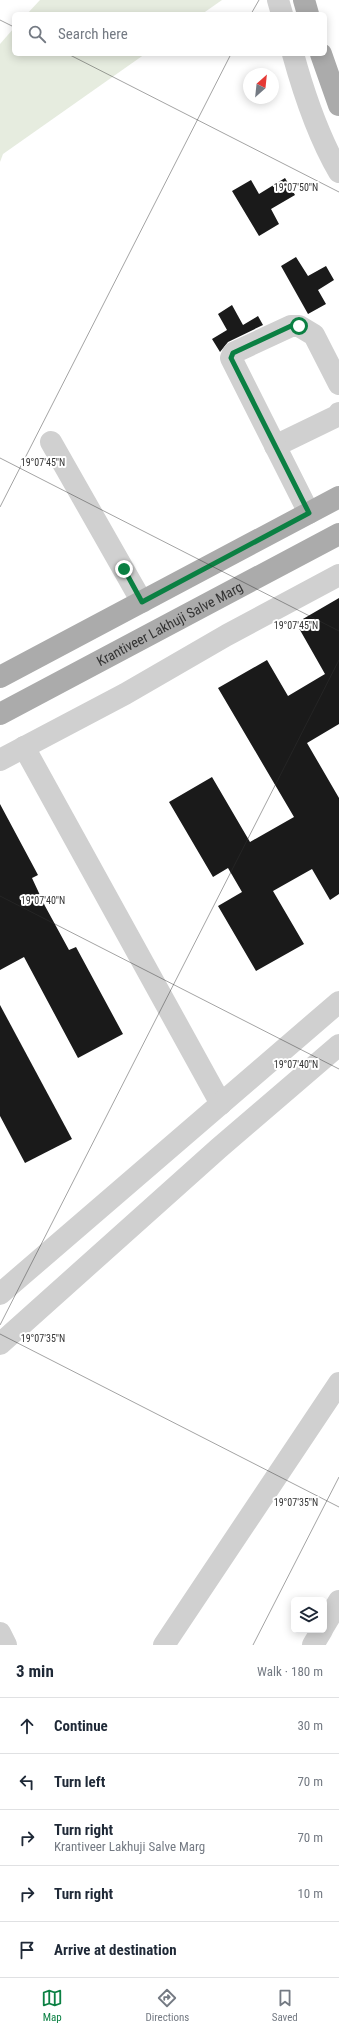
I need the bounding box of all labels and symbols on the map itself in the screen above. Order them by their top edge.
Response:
north arrow [243,68,279,104]
text: 19°07'50"N [274,182,318,193]
route start [290,317,308,335]
text: 19°07'45"N [21,457,65,468]
route end [115,560,133,578]
street label: Krantiveer Lakhuji Salve Marg [94,579,245,669]
text: 19°07'45"N [274,620,318,631]
text: 19°07'40"N [21,895,65,906]
text: 19°07'40"N [274,1059,318,1070]
text: 19°07'35"N [21,1333,65,1344]
text: 19°07'35"N [274,1497,318,1508]

